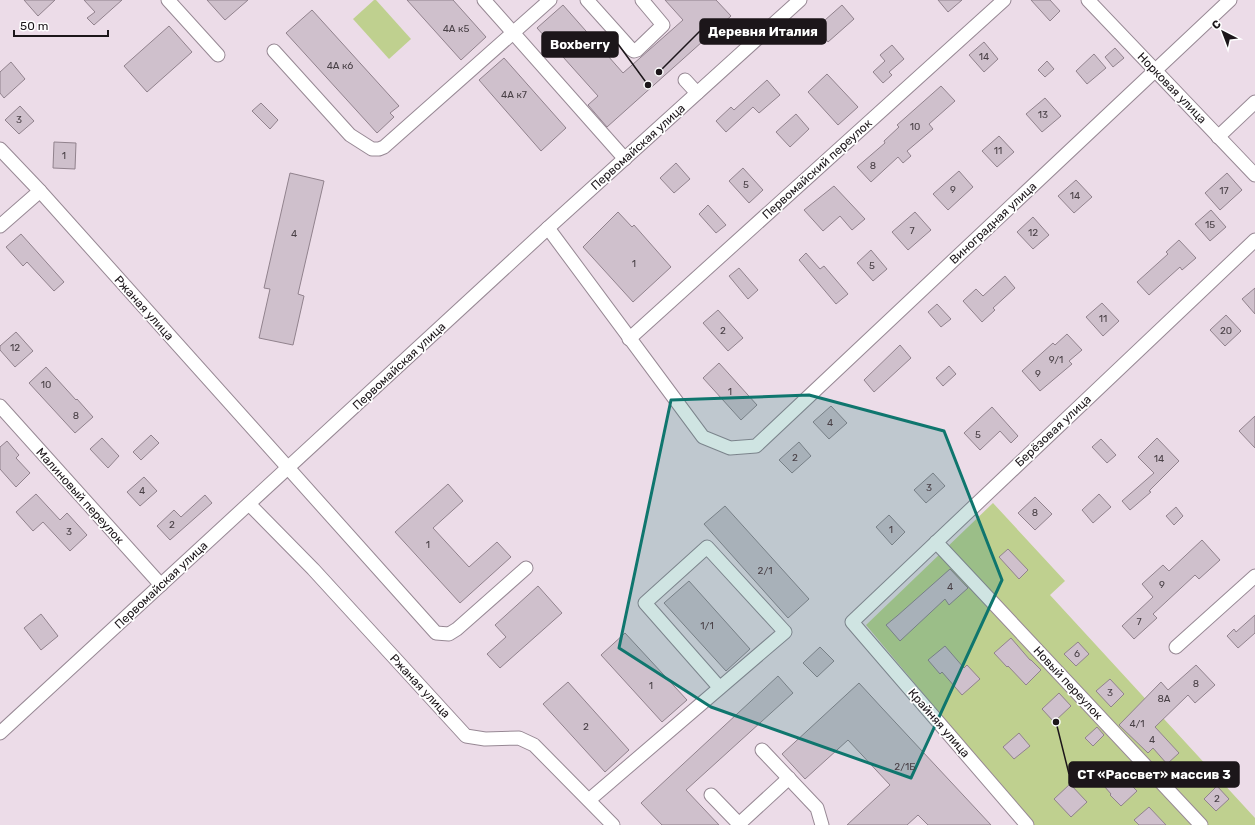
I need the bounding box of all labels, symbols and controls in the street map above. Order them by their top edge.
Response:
scale bar [14,12,108,38]
north arrow [1203,12,1243,52]
text: С [1209,17,1224,32]
text: 50 m [20,19,48,33]
callout: Деревня Италия [700,19,826,44]
house number: 4А к5 [443,23,469,35]
text: Деревня Италия [708,24,818,39]
callout: Boxberry [542,32,618,57]
text: Boxberry [550,37,610,52]
street label: Норковая улица [1135,50,1209,126]
house number: 14 [979,51,989,63]
house number: 4А к6 [327,60,353,72]
house number: 4А к7 [501,89,527,101]
street label: Первомайская улица [588,101,688,193]
house number: 13 [1038,109,1048,121]
house number: 3 [16,114,22,126]
street label: Первомайский переулок [759,116,875,222]
house number: 10 [910,121,920,133]
house number: 11 [994,145,1002,157]
house number: 1 [62,150,66,162]
house number: 8 [870,160,876,172]
house number: 5 [743,179,749,191]
street label: Виноградная улица [947,179,1039,267]
house number: 9 [950,184,956,196]
house number: 17 [1219,185,1229,197]
house number: 14 [1070,190,1080,202]
house number: 15 [1205,219,1215,231]
house number: 7 [909,225,915,237]
house number: 12 [1028,227,1038,239]
house number: 4 [291,228,297,240]
house number: 1 [632,258,636,270]
house number: 5 [869,260,875,272]
street label: Ржаная улица [111,273,177,343]
house number: 11 [1099,313,1107,325]
street label: Первомайская улица [350,319,448,413]
house number: 2 [720,325,726,337]
house number: 20 [1220,325,1232,337]
house number: 12 [10,342,20,354]
house number: 9/1 [1049,354,1063,366]
house number: 9 [1035,368,1041,380]
house number: 10 [41,379,51,391]
house number: 1 [728,386,732,398]
street label: Берёзовая улица [1012,392,1094,470]
house number: 8 [73,410,79,422]
house number: 4 [827,417,833,429]
house number: 5 [975,429,981,441]
street label: Малиновый переулок [33,445,127,547]
house number: 2 [792,452,798,464]
house number: 14 [1154,453,1164,465]
house number: 3 [926,482,932,494]
house number: 4 [139,485,145,497]
house number: 8 [1032,507,1038,519]
house number: 2 [169,519,175,531]
house number: 1 [889,524,893,536]
house number: 3 [66,526,72,538]
street label: Первомайская улица [112,538,210,632]
house number: 1 [426,539,430,551]
house number: 2/1 [758,565,772,577]
house number: 9 [1159,579,1165,591]
house number: 4 [947,581,953,593]
house number: 7 [1136,616,1142,628]
house number: 1/1 [700,620,714,632]
street label: Новый переулок [1031,644,1106,723]
house number: 6 [1074,648,1080,660]
street label: Ржаная улица [387,651,453,721]
house number: 8 [1193,678,1199,690]
house number: 1 [649,680,653,692]
street label: Крайняя улица [905,686,973,760]
house number: 3 [1107,687,1113,699]
house number: 8А [1157,693,1171,705]
house number: 4/1 [1129,718,1145,730]
house number: 2 [583,721,589,733]
house number: 4 [1149,734,1155,746]
house number: 2/1Б [894,761,916,773]
callout: СТ «Рассвет» массив 3 [1069,762,1239,787]
text: СТ «Рассвет» массив 3 [1077,767,1231,782]
house number: 2 [1214,793,1220,805]

